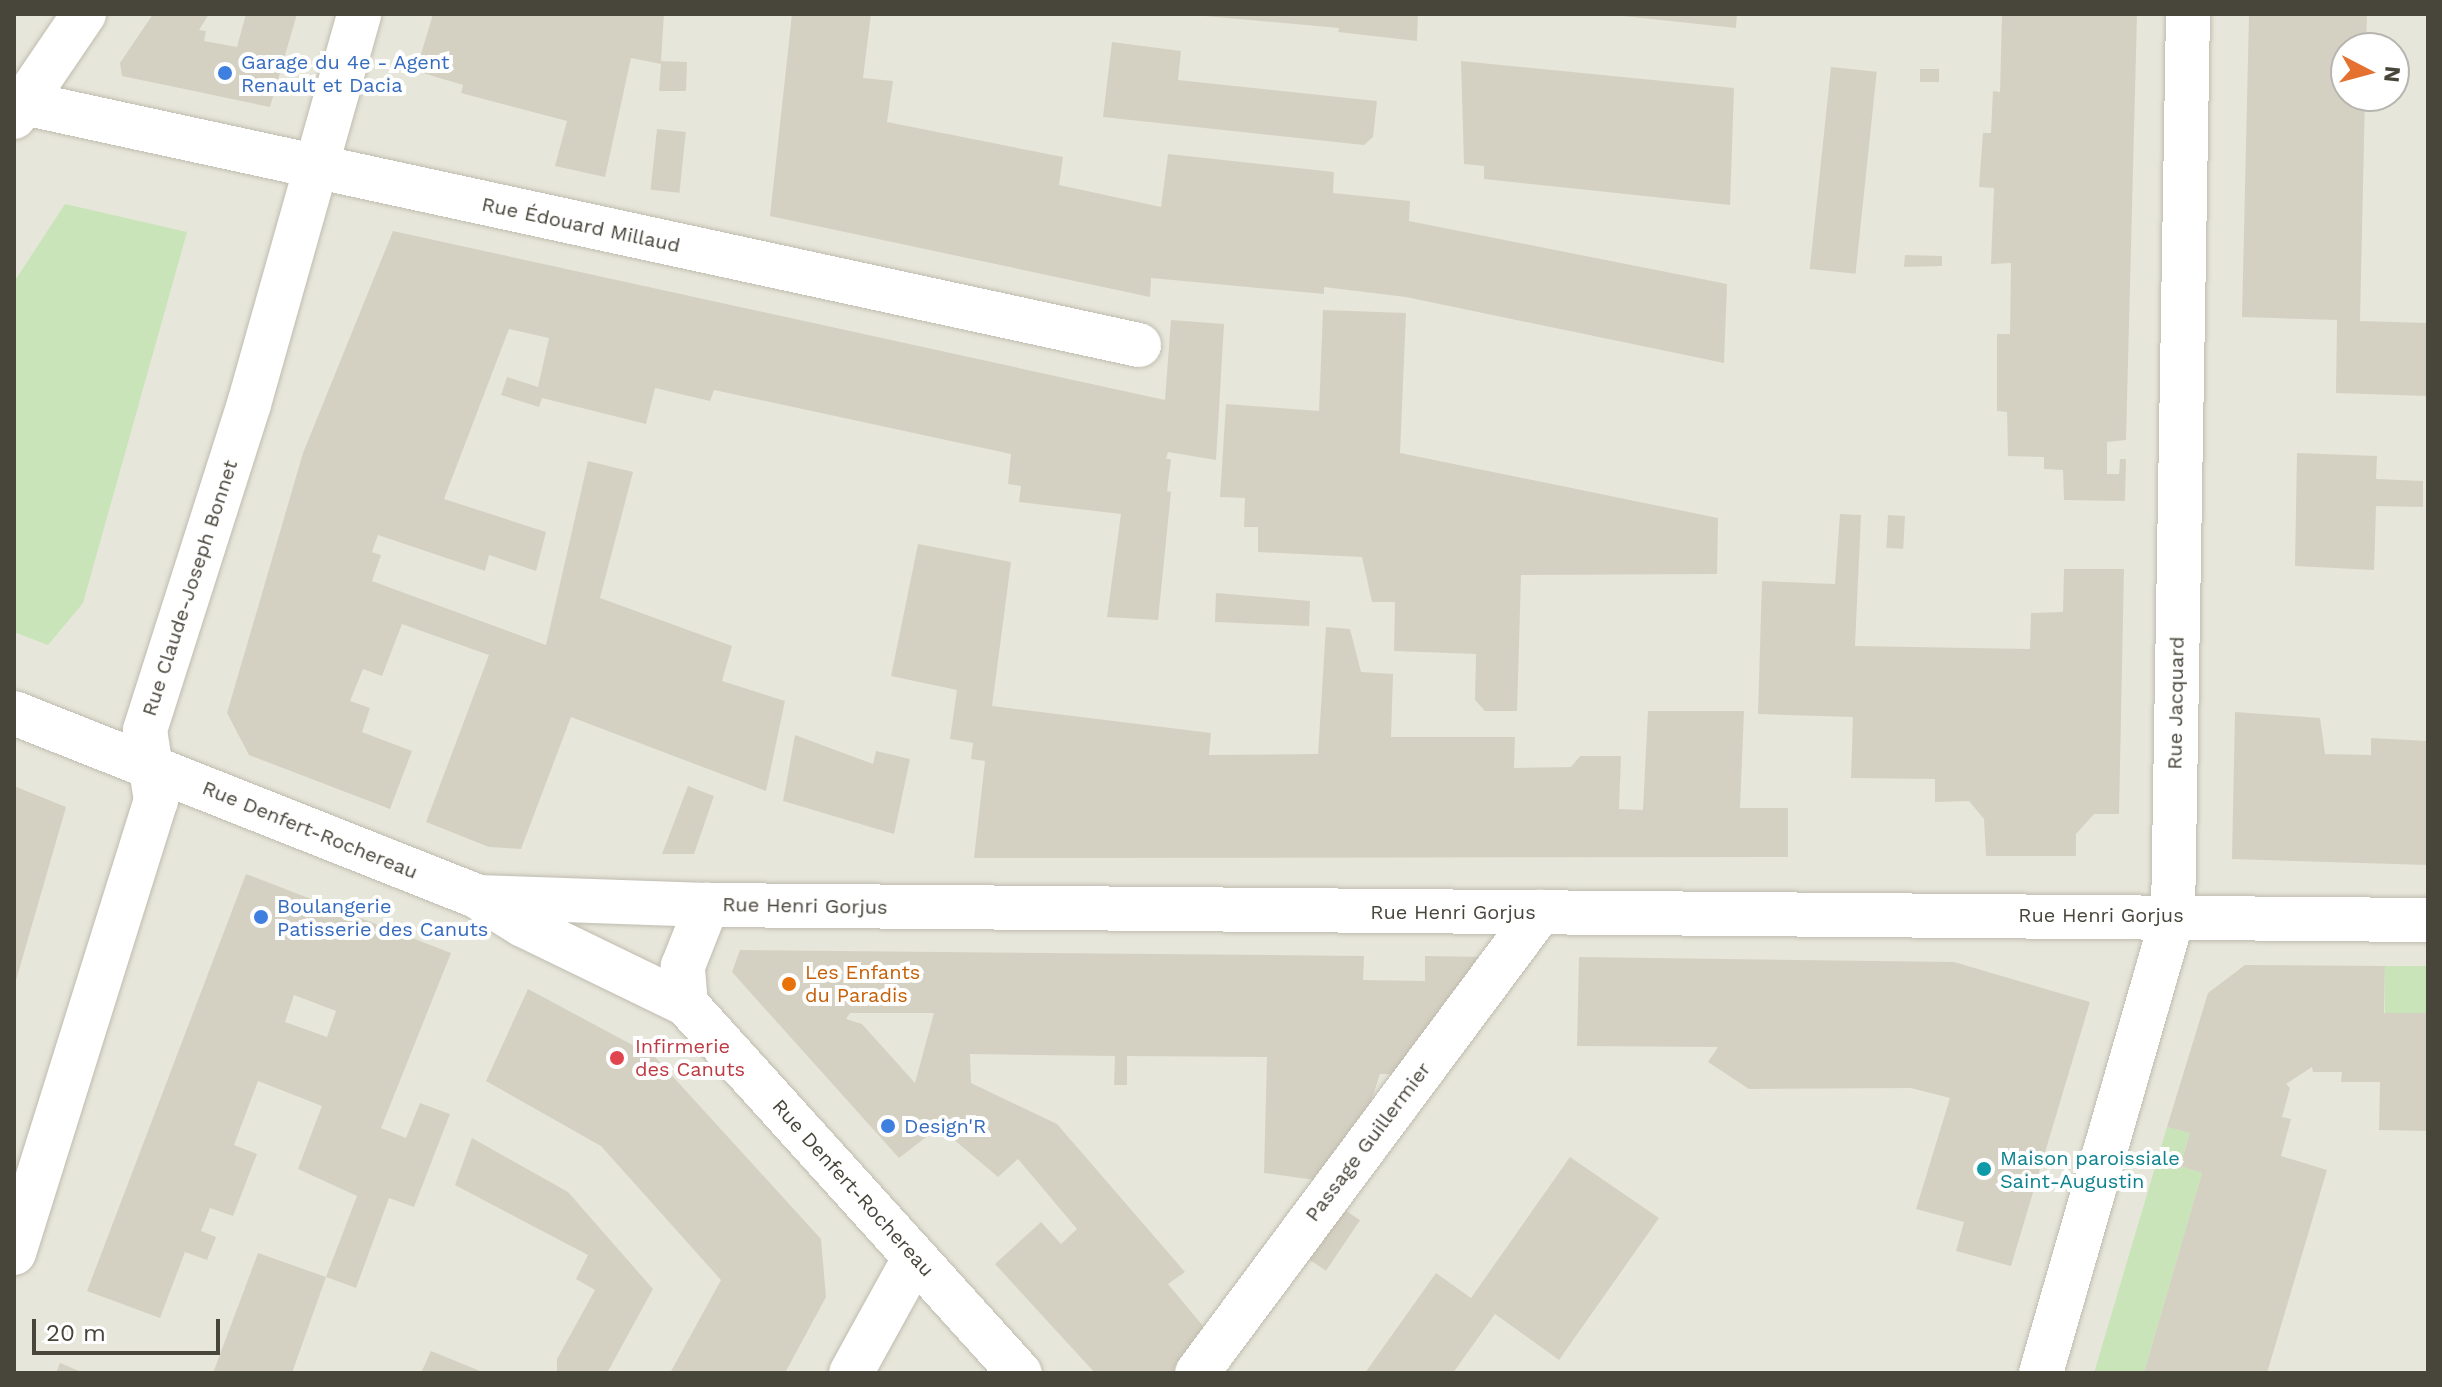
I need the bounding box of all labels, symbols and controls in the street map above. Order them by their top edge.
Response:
north arrow [2330,32,2410,112]
place label: Garage du 4e - Agent Renault et Dacia [241,50,450,97]
marker: Garage du 4e - Agent Renault et Dacia [216,64,234,82]
text: N [2379,65,2406,84]
street label: Rue Édouard Millaud [480,192,682,258]
street label: Rue Claude-Joseph Bonnet [137,457,243,719]
street label: Rue Jacquard [2163,636,2189,770]
street label: Rue Denfert-Rochereau [199,776,421,884]
street label: Rue Henri Gorjus [722,893,888,919]
place label: Boulangerie Patisserie des Canuts [277,894,488,941]
street label: Rue Henri Gorjus [1370,900,1536,924]
street label: Rue Henri Gorjus [2018,903,2184,927]
marker: Boulangerie Patisserie des Canuts [252,908,270,926]
place label: Les Enfants du Paradis [805,960,920,1007]
marker: Les Enfants du Paradis [780,975,798,993]
place label: Infirmerie des Canuts [635,1034,745,1081]
marker: Infirmerie des Canuts [606,1047,628,1069]
street label: Passage Guillermier [1300,1058,1436,1226]
street label: Rue Denfert-Rochereau [767,1094,939,1282]
place label: Design'R [904,1114,986,1138]
marker: Design'R [879,1117,897,1135]
place label: Maison paroissiale Saint-Augustin [2000,1146,2180,1193]
marker: Maison paroissiale Saint-Augustin [1975,1160,1993,1178]
scale bar [36,1303,224,1353]
text: 20 m [46,1319,106,1347]

